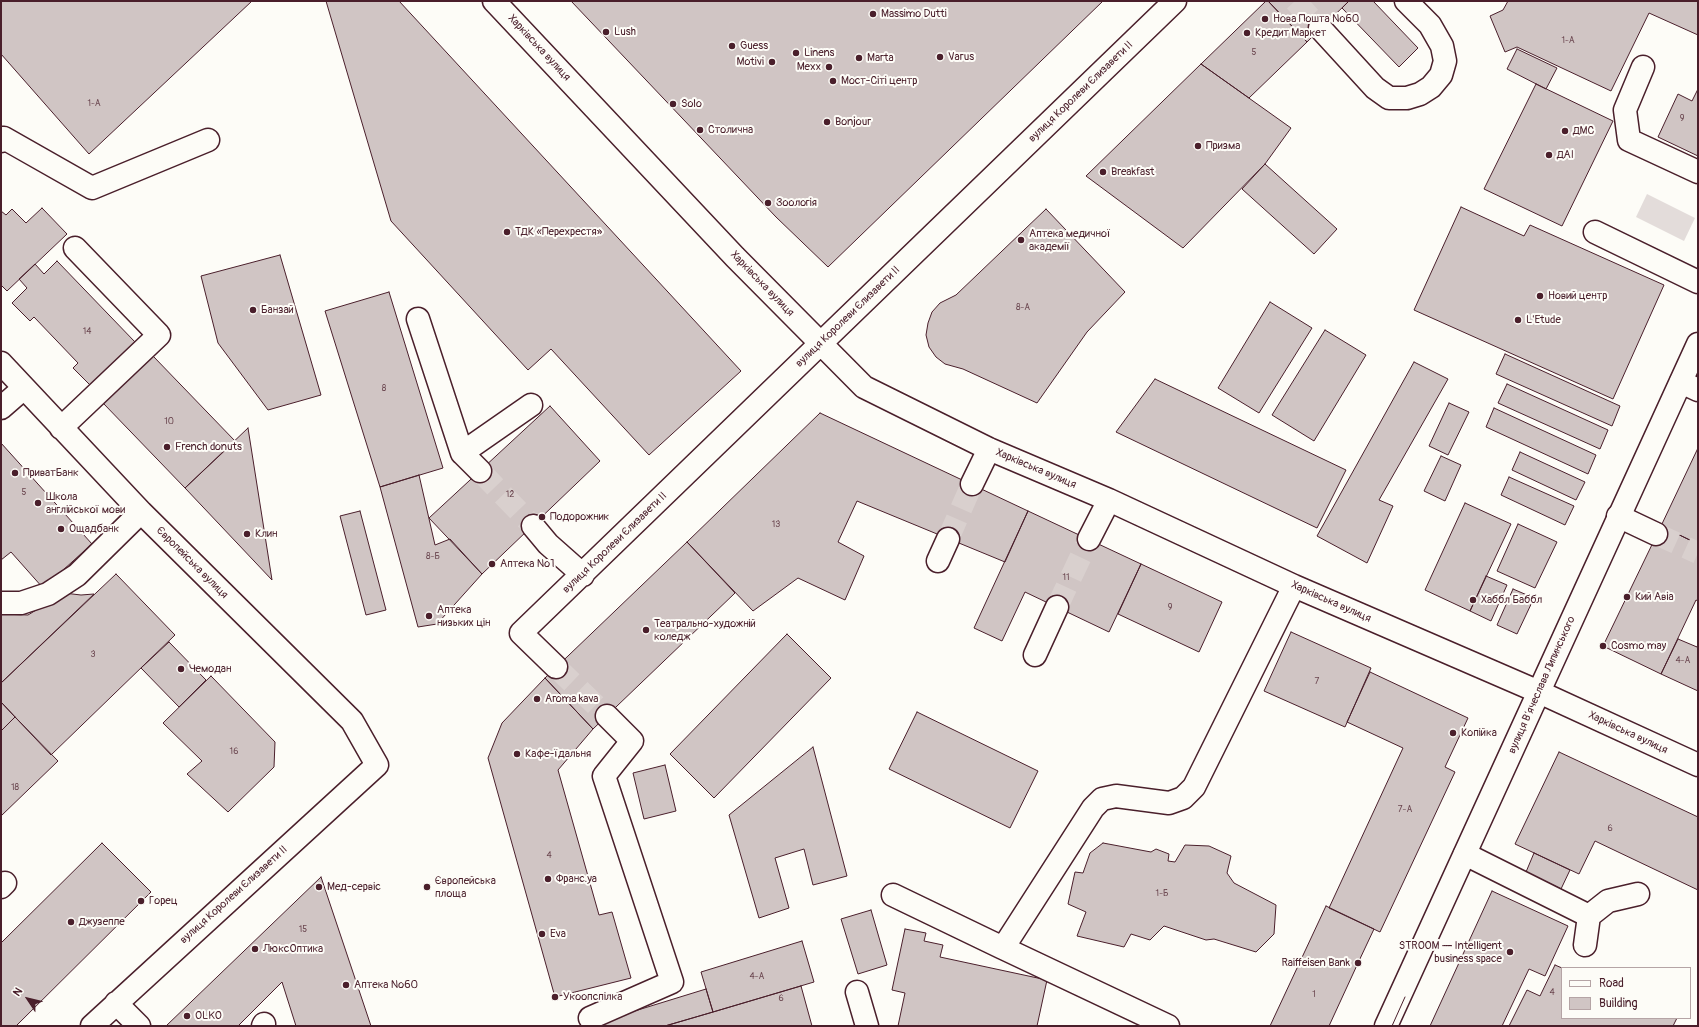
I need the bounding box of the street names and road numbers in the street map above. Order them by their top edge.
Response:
street label: Харківська вулиця [505,12,573,84]
street label: вулиця Королеви Єлизавети ІІ [1026,39,1136,145]
street label: Харківська вулиця [727,249,797,319]
street label: вулиця Королеви Єлизавети ІІ [793,264,903,370]
street label: Харківська вулиця [994,446,1078,492]
street label: вулиця Королеви Єлизавети ІІ [560,490,670,596]
street label: Європейська вулиця [153,524,231,602]
street label: Харківська вулиця [1289,578,1373,626]
street label: вулиця Вʼячеслава Липинського [1506,614,1578,756]
street label: Харківська вулиця [1586,709,1670,757]
street label: вулиця Королеви Єлизавети ІІ [178,843,290,947]

